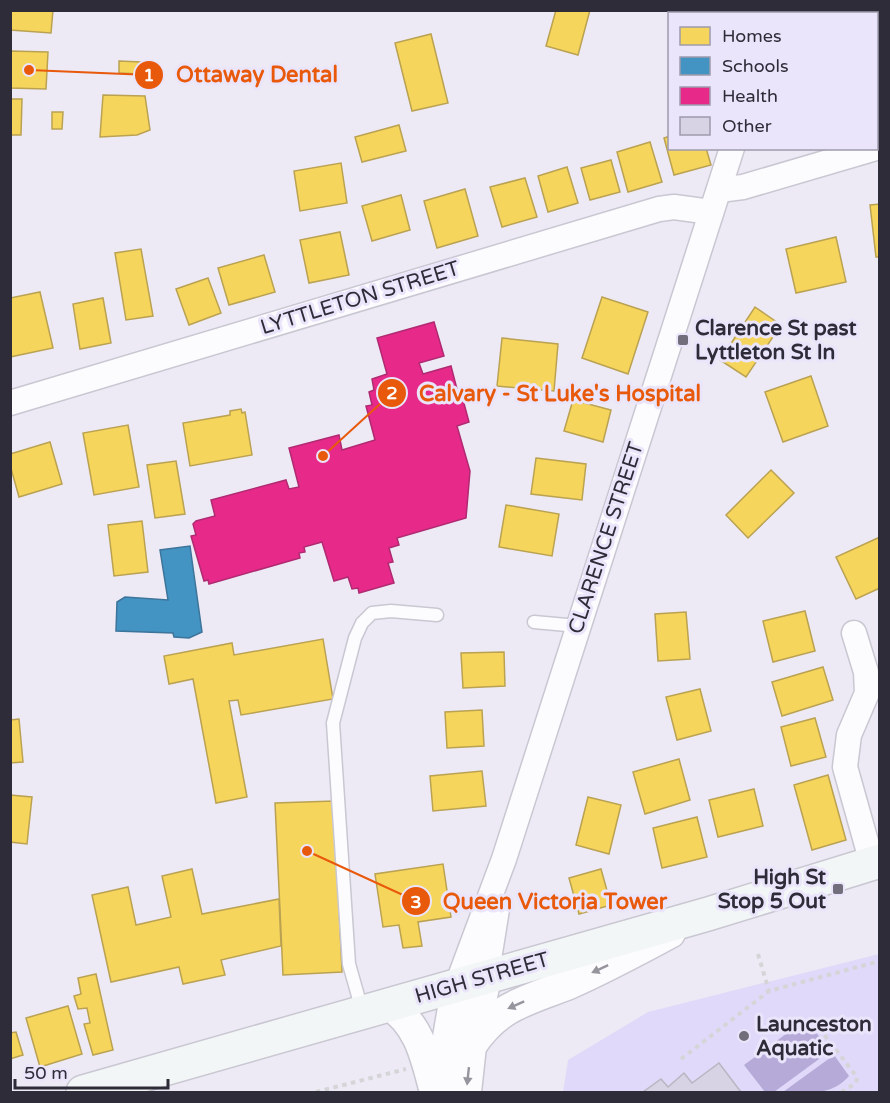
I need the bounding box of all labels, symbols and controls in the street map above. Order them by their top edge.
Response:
legend [668,12,878,150]
text: Homes [722,25,782,47]
callout: Ottaway Dental [134,55,350,95]
text: Schools [722,55,789,77]
text: Ottaway Dental [176,62,338,88]
text: 1 [143,64,155,86]
text: Health [722,85,778,107]
text: Other [722,115,772,137]
street label: LYTTLETON STREET [257,256,463,340]
place label: Clarence St past Lyttleton St In [695,316,857,365]
marker: Clarence St past Lyttleton St In [676,333,690,347]
callout: Calvary - St Luke's Hospital [377,373,713,413]
text: Calvary - St Luke's Hospital [419,381,701,407]
text: 2 [386,382,398,404]
street label: CLARENCE STREET [563,439,649,637]
place label: High St Stop 5 Out [718,865,826,914]
callout: Queen Victoria Tower [401,881,679,921]
marker: High St Stop 5 Out [831,882,845,896]
text: Queen Victoria Tower [443,889,668,915]
text: 3 [410,891,422,913]
street label: HIGH STREET [412,947,552,1009]
one-way arrow [591,965,608,974]
one-way arrow [506,1000,524,1010]
place label: Launceston Aquatic [756,1012,872,1061]
marker: Launceston Aquatic [737,1029,751,1043]
scale bar [15,1052,168,1090]
text: 50 m [24,1062,68,1084]
one-way arrow [463,1067,473,1086]

